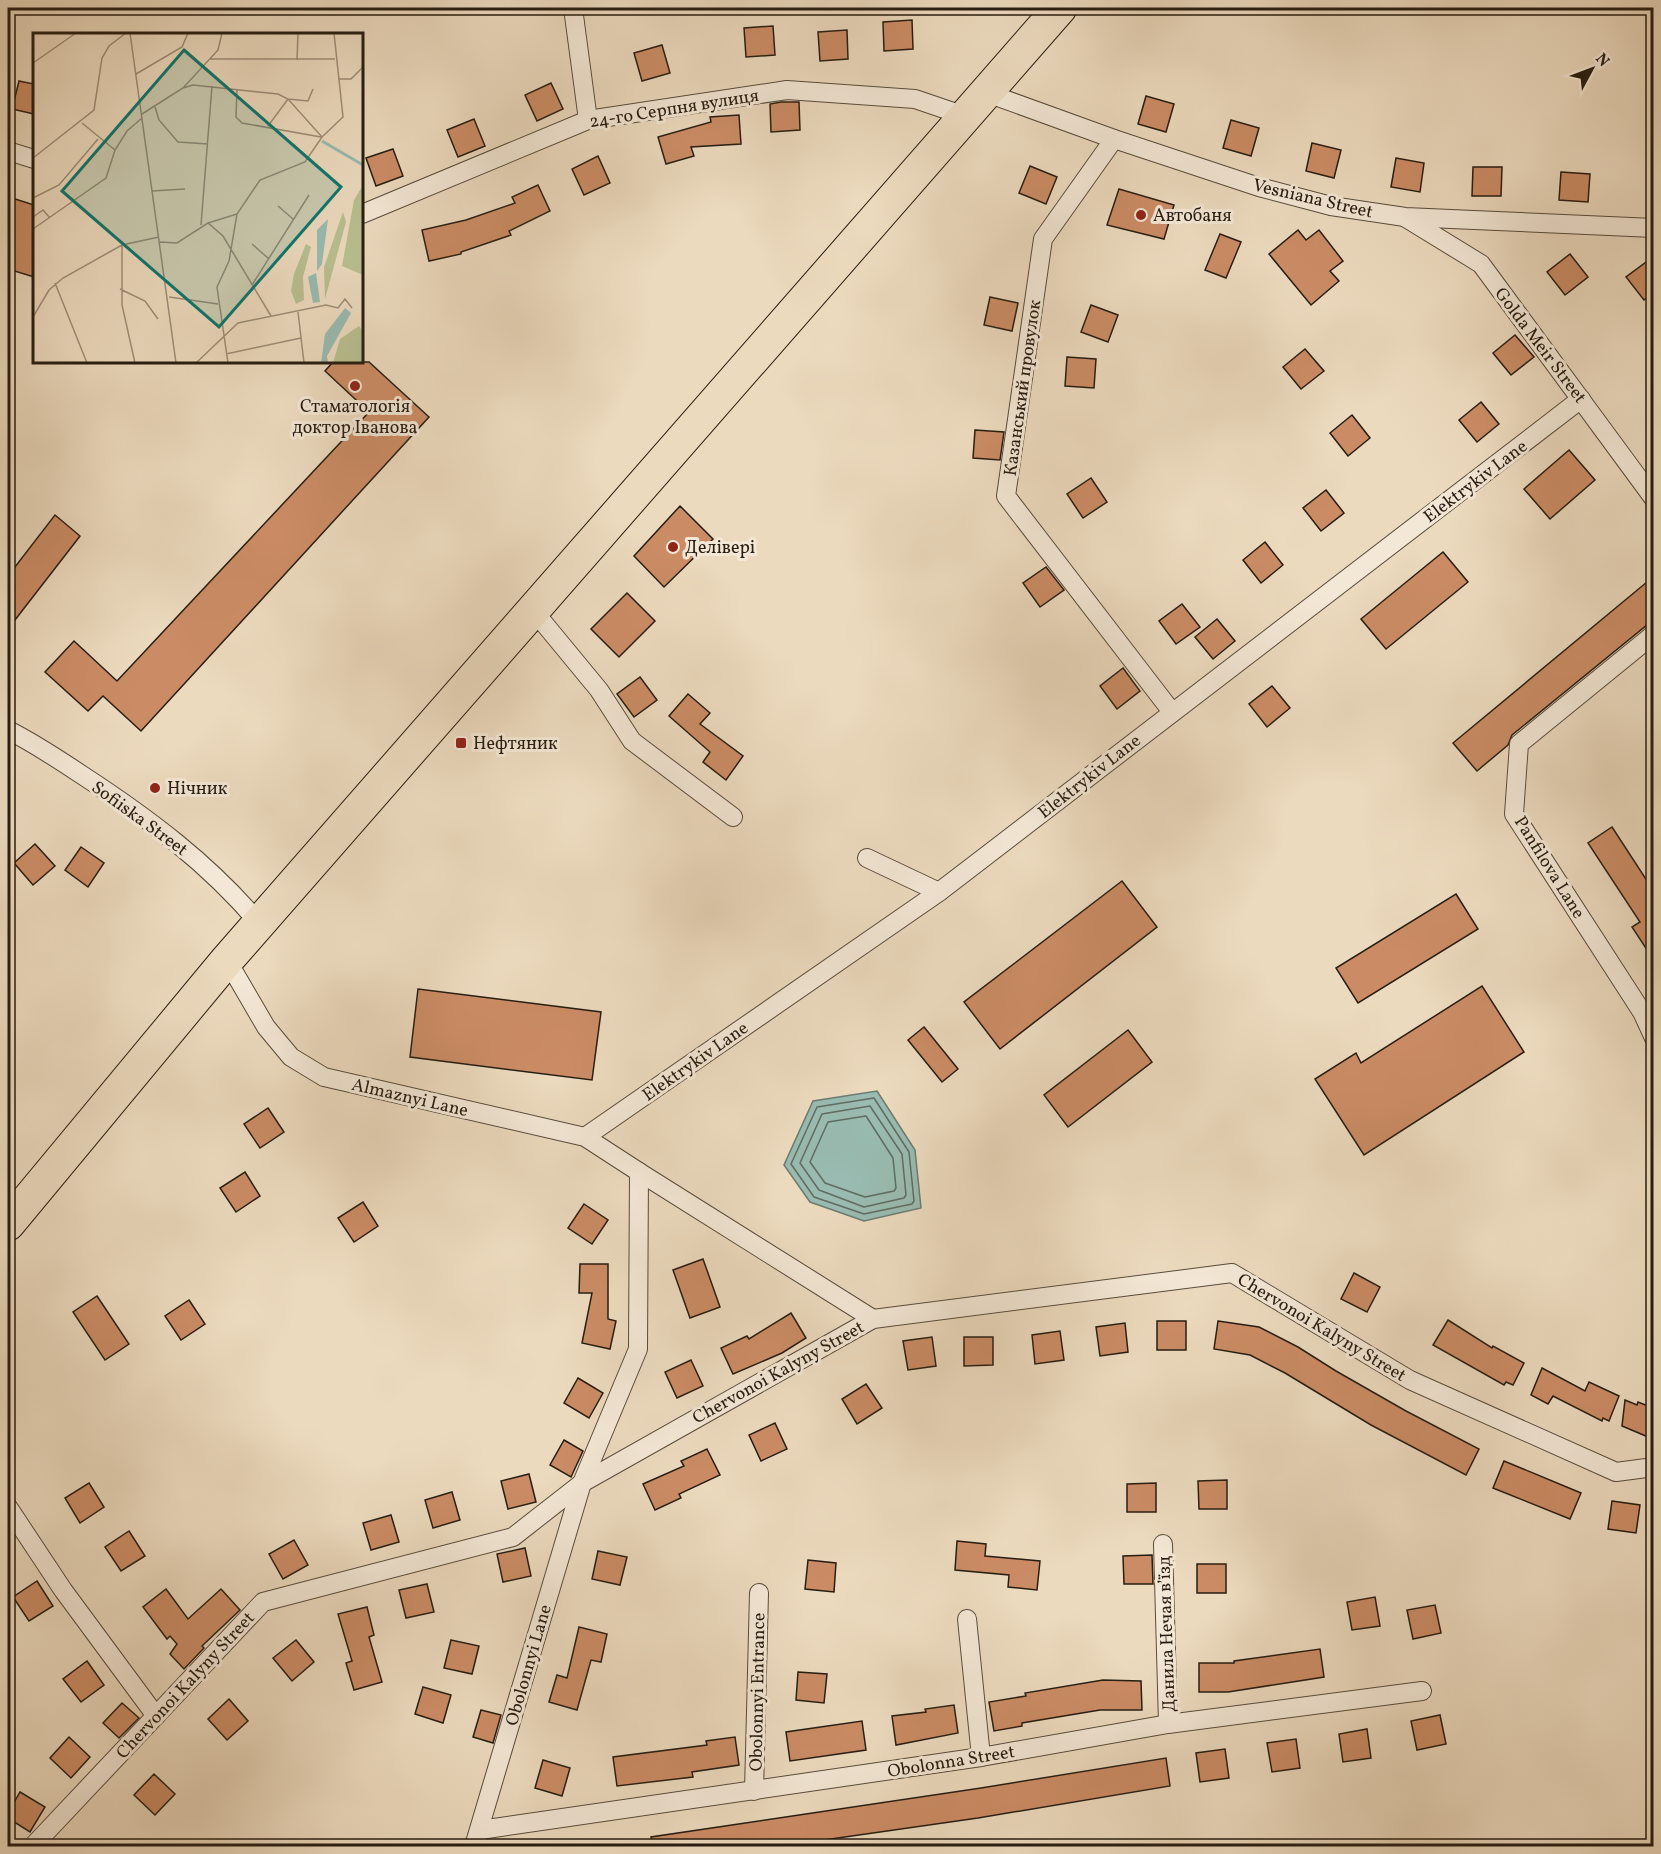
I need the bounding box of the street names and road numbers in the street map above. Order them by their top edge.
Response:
street label: 24-го Серпня вулиця [588,84,761,135]
street label: Vesniana Street [1250,174,1375,225]
street label: Golda Meir Street [1488,283,1592,409]
street label: Казанський провулок [999,298,1048,478]
street label: Elektrykiv Lane [1419,435,1533,530]
street label: Elektrykiv Lane [1033,729,1147,825]
street label: Sofiiska Street [86,776,192,863]
street label: Panfilova Lane [1507,812,1590,924]
street label: Elektrykiv Lane [638,1016,754,1108]
street label: Almaznyi Lane [349,1073,470,1124]
street label: Chervonoi Kalyny Street [1232,1268,1410,1389]
street label: Chervonoi Kalyny Street [688,1316,869,1431]
street label: Данила Нечая в’їзд [1152,1556,1183,1712]
street label: Obolonnyi Lane [500,1602,559,1729]
street label: Chervonoi Kalyny Street [111,1607,261,1765]
street label: Obolonnyi Entrance [745,1613,772,1772]
street label: Obolonna Street [886,1740,1017,1785]

